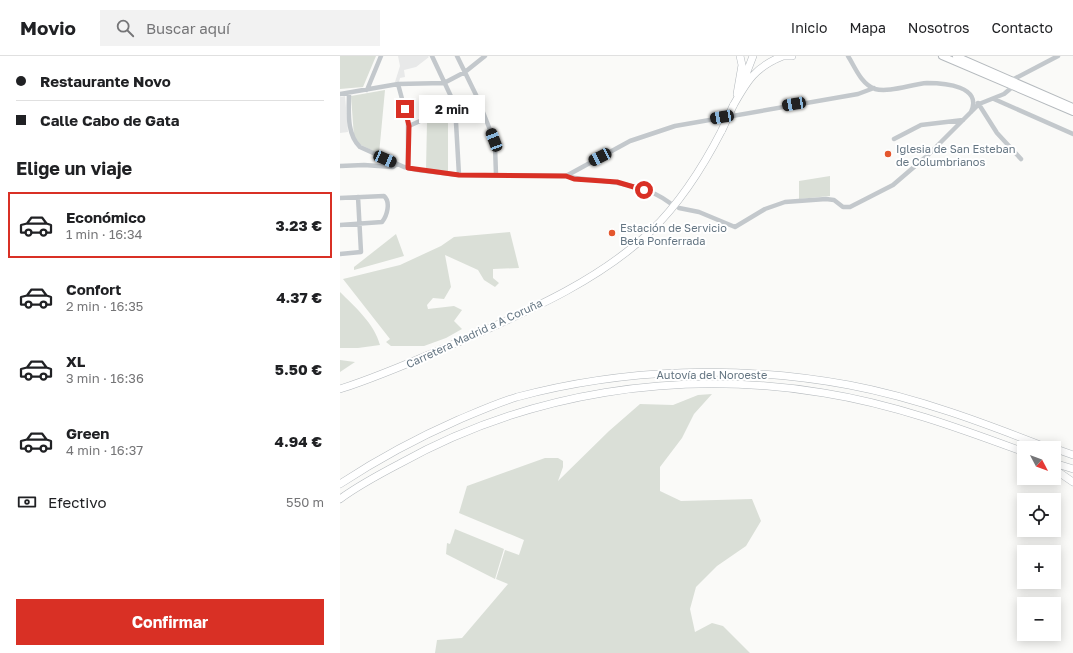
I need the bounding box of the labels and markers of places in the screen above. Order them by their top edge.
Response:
place label: Iglesia de San Esteban de Columbrianos [896,142,1015,168]
marker: Iglesia de San Esteban de Columbrianos [883,149,893,159]
place label: Estación de Servicio Beta Ponferrada [620,221,727,247]
marker: Estación de Servicio Beta Ponferrada [607,228,617,238]

